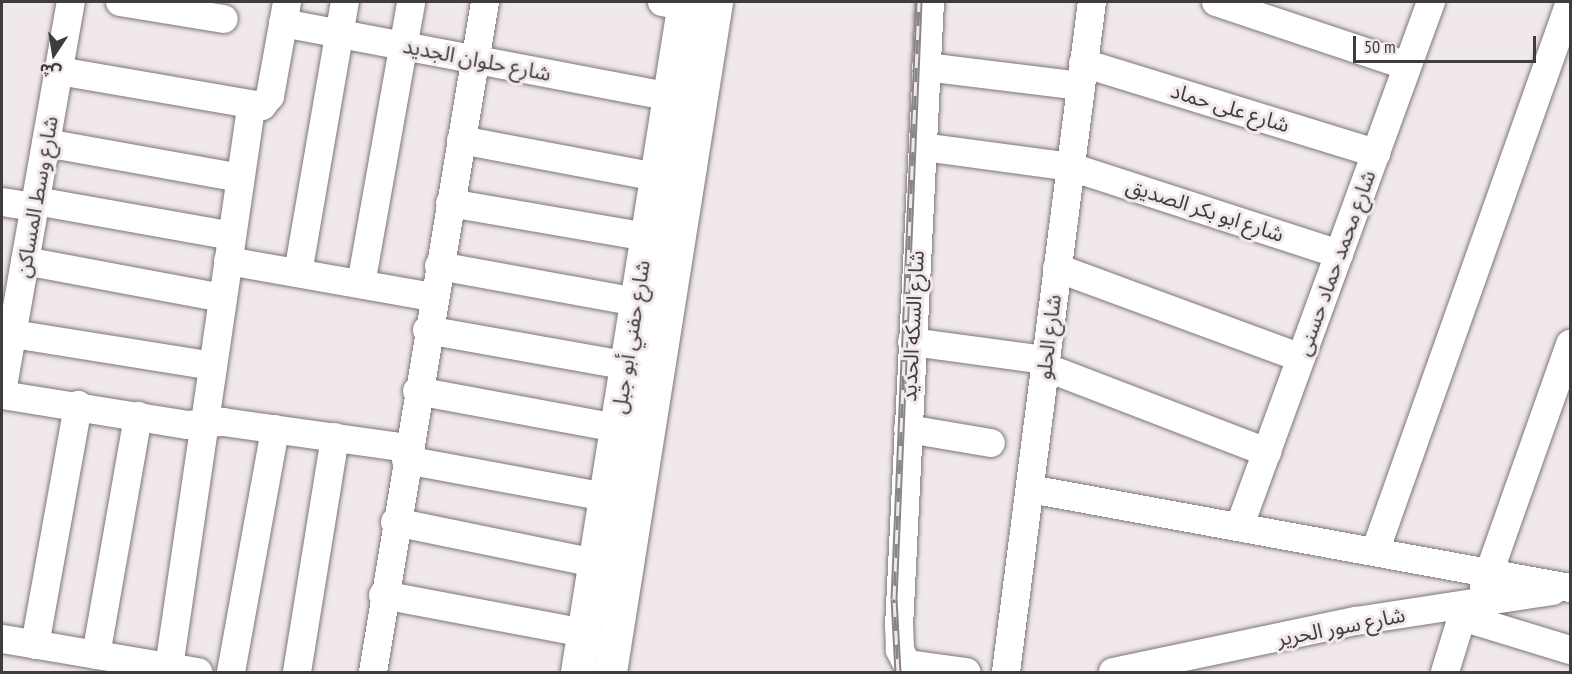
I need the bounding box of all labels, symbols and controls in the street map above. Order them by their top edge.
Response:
north arrow [24,24,84,84]
scale bar [1356,24,1539,62]
street label: شارع حلوان الجديد [401,33,553,87]
text: 50 m [1364,35,1396,58]
text: ش [37,60,63,84]
street label: شارع على حماد [1168,78,1292,138]
street label: شارع وسط المساكن [10,114,64,280]
street label: شارع محمد حماد حسنى [1291,167,1381,359]
street label: شارع ابو بكر الصديق [1123,173,1287,247]
street label: شارع السكه الحديد [896,250,930,402]
street label: شارع حفني أبو جبل [606,258,656,416]
street label: شارع الحلو [1031,293,1067,381]
street label: شارع سور الحرير [1275,602,1407,652]

